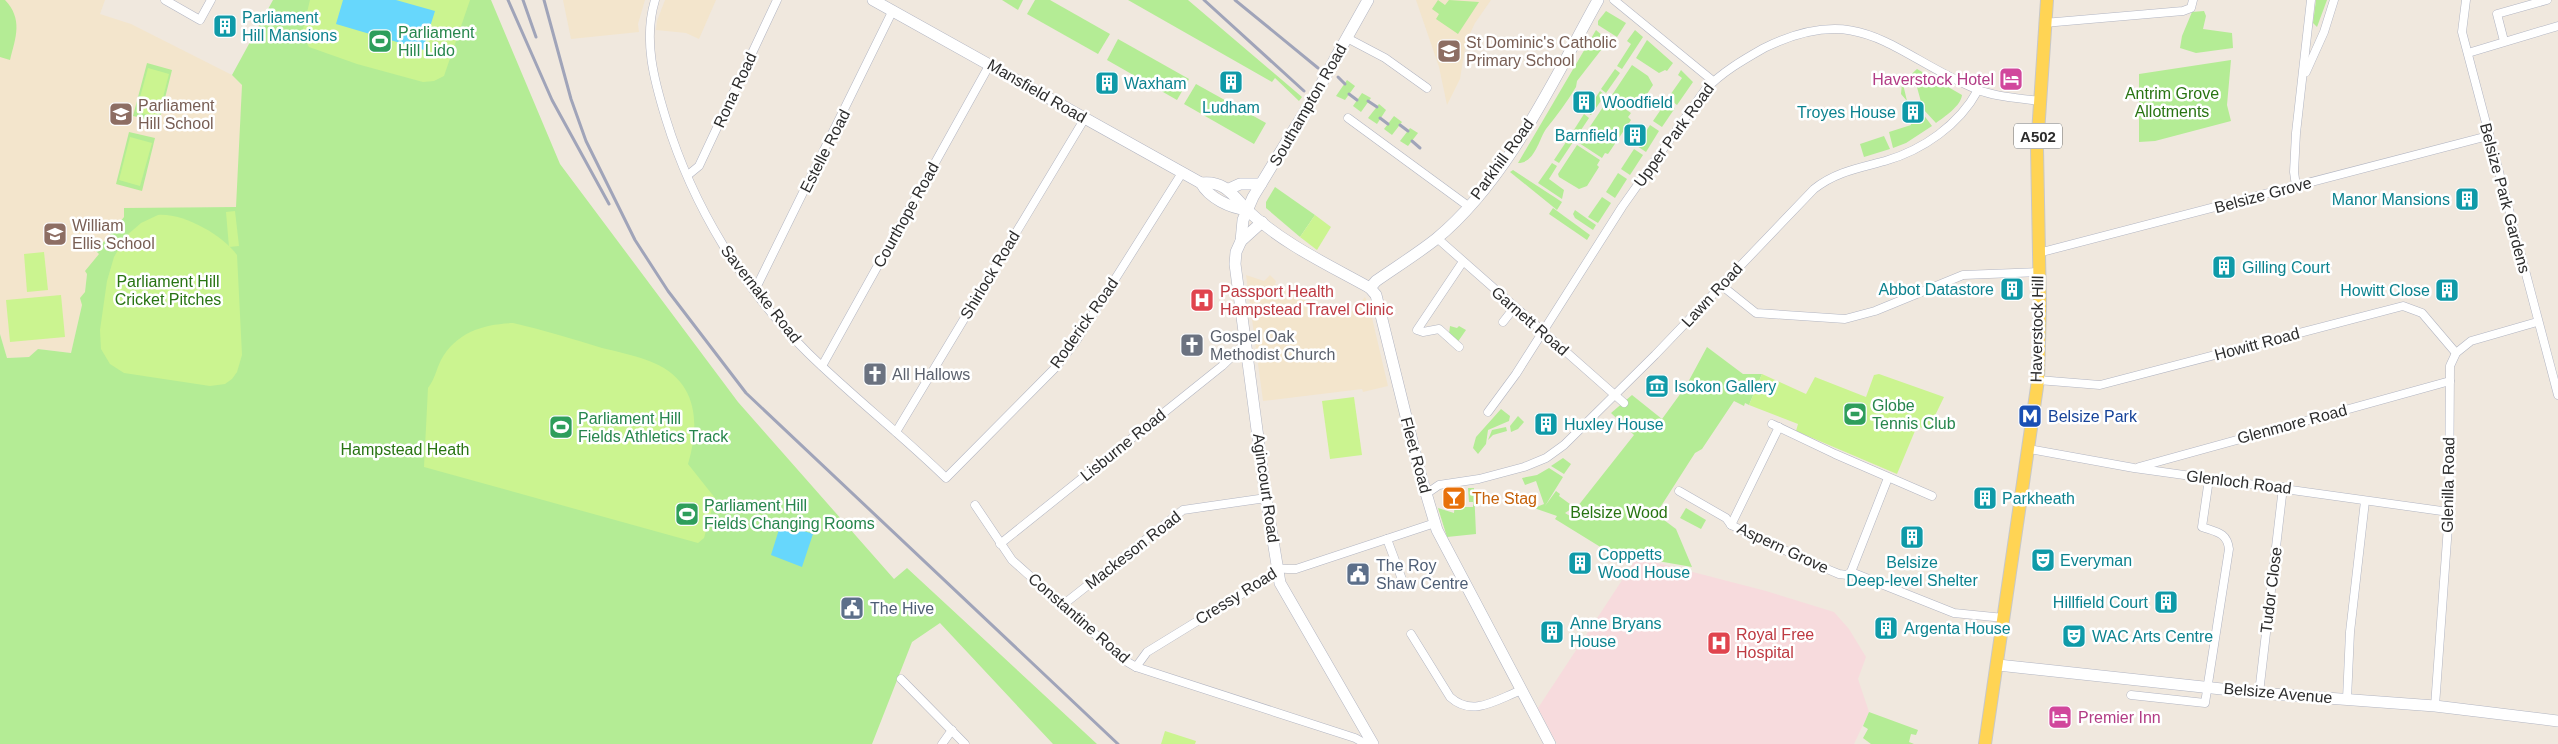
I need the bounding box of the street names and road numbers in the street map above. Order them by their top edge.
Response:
street label: Southampton Road [1266,41,1350,169]
street label: Rona Road [710,50,760,130]
street label: Mansfield Road [985,56,1089,126]
street label: Upper Park Road [1631,80,1717,190]
street label: Estelle Road [797,107,853,195]
street label: Parkhill Road [1467,116,1537,202]
street label: Belsize Park Gardens [2477,121,2533,275]
road number: A502 [2014,124,2062,148]
street label: Courthope Road [870,160,942,270]
street label: Belsize Grove [2213,174,2313,216]
street label: Shirlock Road [957,228,1023,322]
street label: Savernake Road [718,242,804,346]
street label: Lawn Road [1678,260,1746,330]
street label: Roderick Road [1047,275,1121,371]
street label: Haverstock Hill [2028,276,2046,382]
street label: Garnett Road [1488,283,1572,359]
street label: Howitt Road [2213,325,2301,363]
street label: Glenmore Road [2235,401,2349,447]
street label: Lisburne Road [1077,406,1169,484]
street label: Fleet Road [1398,415,1434,495]
street label: Agincourt Road [1250,432,1282,544]
street label: Glenilla Road [2439,437,2457,533]
street label: Glenloch Road [2185,467,2293,497]
street label: Mackeson Road [1082,508,1184,592]
street label: Aspern Grove [1735,519,1831,577]
street label: Tudor Close [2257,546,2285,634]
street label: Cressy Road [1192,564,1280,628]
street label: Constantine Road [1025,570,1133,666]
street label: Belsize Avenue [2223,680,2333,706]

